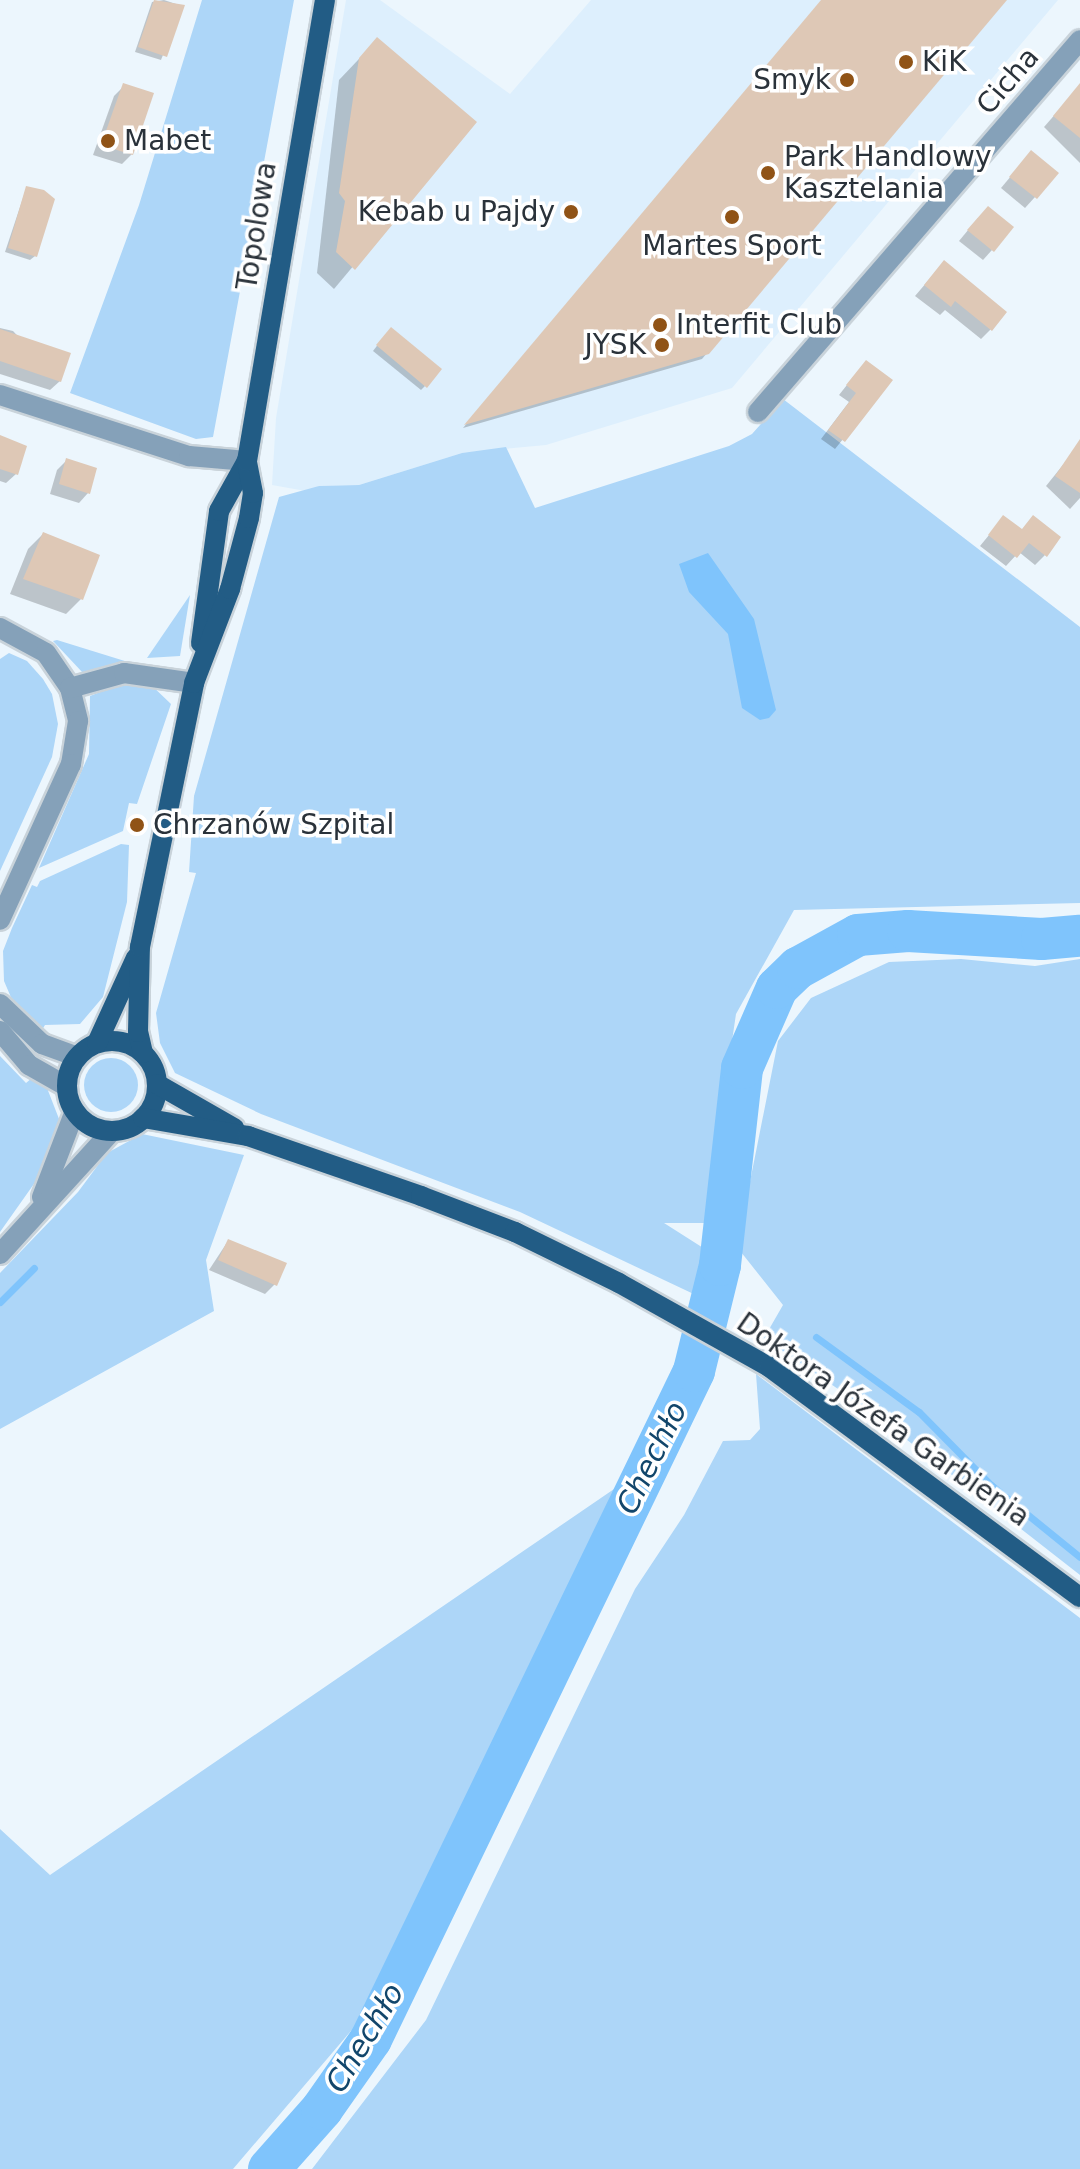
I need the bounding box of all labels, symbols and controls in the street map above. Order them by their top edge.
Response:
street label: Cicha [970,41,1046,121]
place label: KiK [922,45,967,79]
marker: KiK [897,53,915,71]
place label: Smyk [753,63,831,97]
marker: Smyk [838,71,856,89]
place label: Mabet [124,124,211,158]
marker: Mabet [99,132,117,150]
place label: Park Handlowy Kasztelania [784,140,992,206]
street label: Topolowa [230,159,284,293]
marker: Park Handlowy Kasztelania [759,164,777,182]
place label: Kebab u Pajdy [358,195,555,229]
marker: Kebab u Pajdy [562,203,580,221]
marker: Martes Sport [723,208,741,226]
place label: Martes Sport [642,229,822,263]
place label: Interfit Club [676,308,842,342]
marker: Interfit Club [651,316,669,334]
place label: JYSK [585,328,646,362]
marker: JYSK [653,336,671,354]
place label: Chrzanów Szpital [153,808,394,842]
marker: Chrzanów Szpital [128,816,146,834]
street label: Doktora Józefa Garbienia [730,1306,1036,1534]
water label: Chechło [609,1396,695,1520]
water label: Chechło [318,1977,412,2099]

